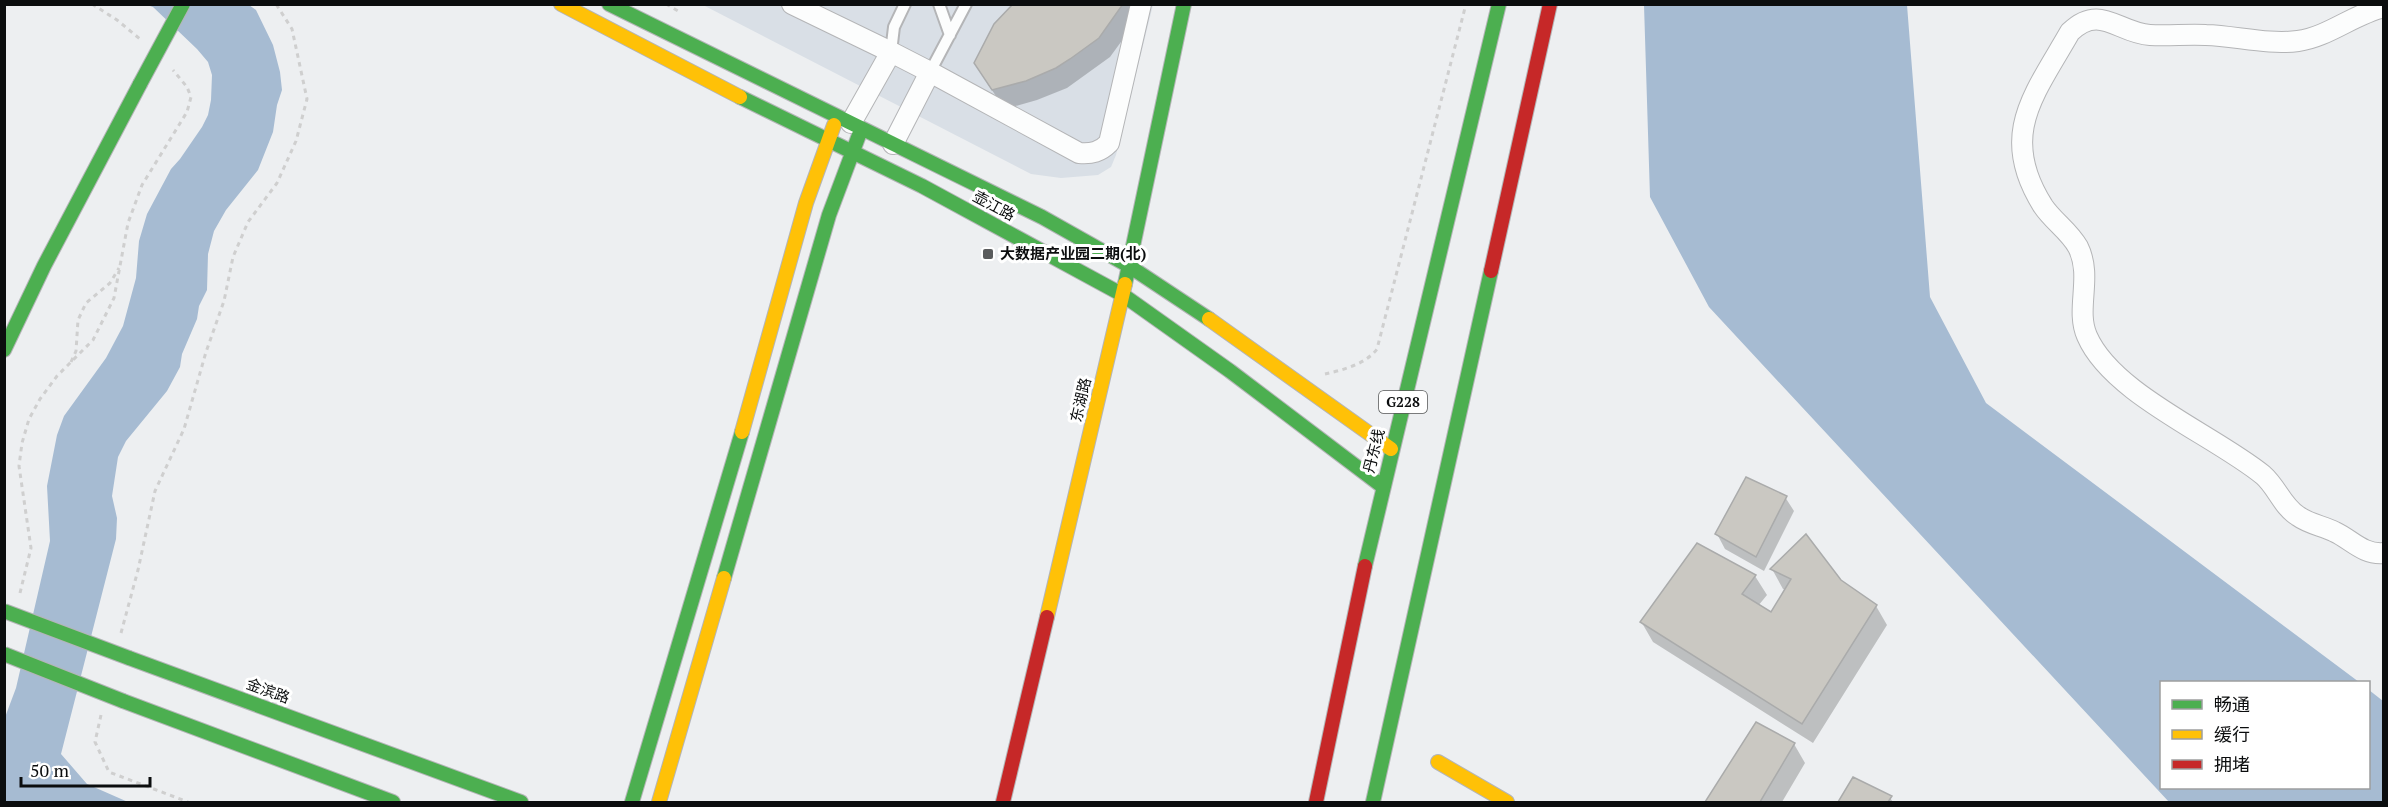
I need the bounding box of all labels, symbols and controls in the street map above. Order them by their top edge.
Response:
street label: 壶江路 [970,186,1019,225]
place label: 大数据产业园二期(北) [1000,243,1146,263]
marker: 大数据产业园二期(北) [981,247,995,261]
street label: 东湖路 [1065,376,1095,424]
road number: G228 [1379,391,1427,413]
street label: 丹东线 [1358,426,1388,475]
street label: 金滨路 [244,673,293,707]
legend [2160,681,2370,789]
text: 畅通 [2214,692,2250,716]
text: 缓行 [2214,722,2250,746]
scale bar [21,750,150,788]
text: 拥堵 [2214,752,2250,776]
text: 50 m [30,758,70,782]

